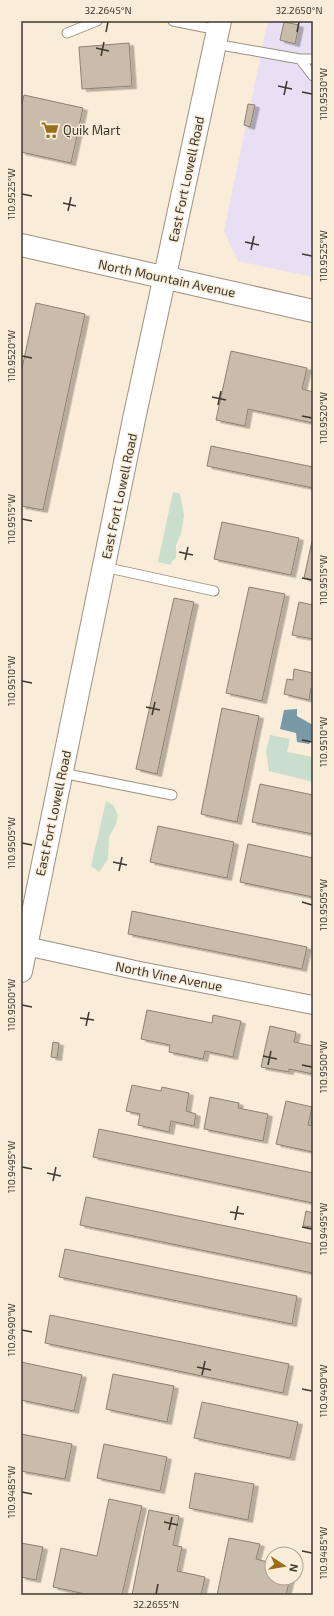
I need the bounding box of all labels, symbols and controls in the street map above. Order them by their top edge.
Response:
text: 32.2645°N [85,4,132,16]
text: 32.2650°N [276,4,322,16]
text: 110.9530°W [317,67,329,120]
street label: East Fort Lowell Road [165,115,207,243]
supermarket icon: Quik Mart [40,120,60,140]
place label: Quik Mart [63,122,120,138]
text: 110.9525°W [5,168,17,220]
text: 110.9525°W [317,230,329,282]
street label: North Mountain Avenue [97,256,237,300]
text: 110.9520°W [5,329,17,382]
text: 110.9520°W [317,391,329,444]
street label: East Fort Lowell Road [98,432,140,560]
text: 110.9515°W [5,494,17,544]
text: 110.9515°W [317,555,329,605]
text: 110.9510°W [5,655,17,706]
text: 110.9510°W [317,716,329,767]
street label: East Fort Lowell Road [32,749,74,877]
text: 110.9505°W [5,817,17,869]
text: 110.9505°W [317,879,329,931]
street label: North Vine Avenue [114,958,224,994]
text: 110.9500°W [5,978,17,1031]
text: 110.9500°W [317,1040,329,1093]
text: 110.9495°W [5,1140,17,1193]
text: 110.9495°W [317,1202,329,1255]
text: 110.9490°W [5,1303,17,1357]
text: 110.9490°W [317,1364,329,1418]
text: 110.9485°W [5,1465,17,1518]
text: 110.9485°W [317,1526,329,1579]
north arrow [264,1546,304,1586]
text: N [287,1563,301,1573]
text: 32.2655°N [133,1598,179,1610]

